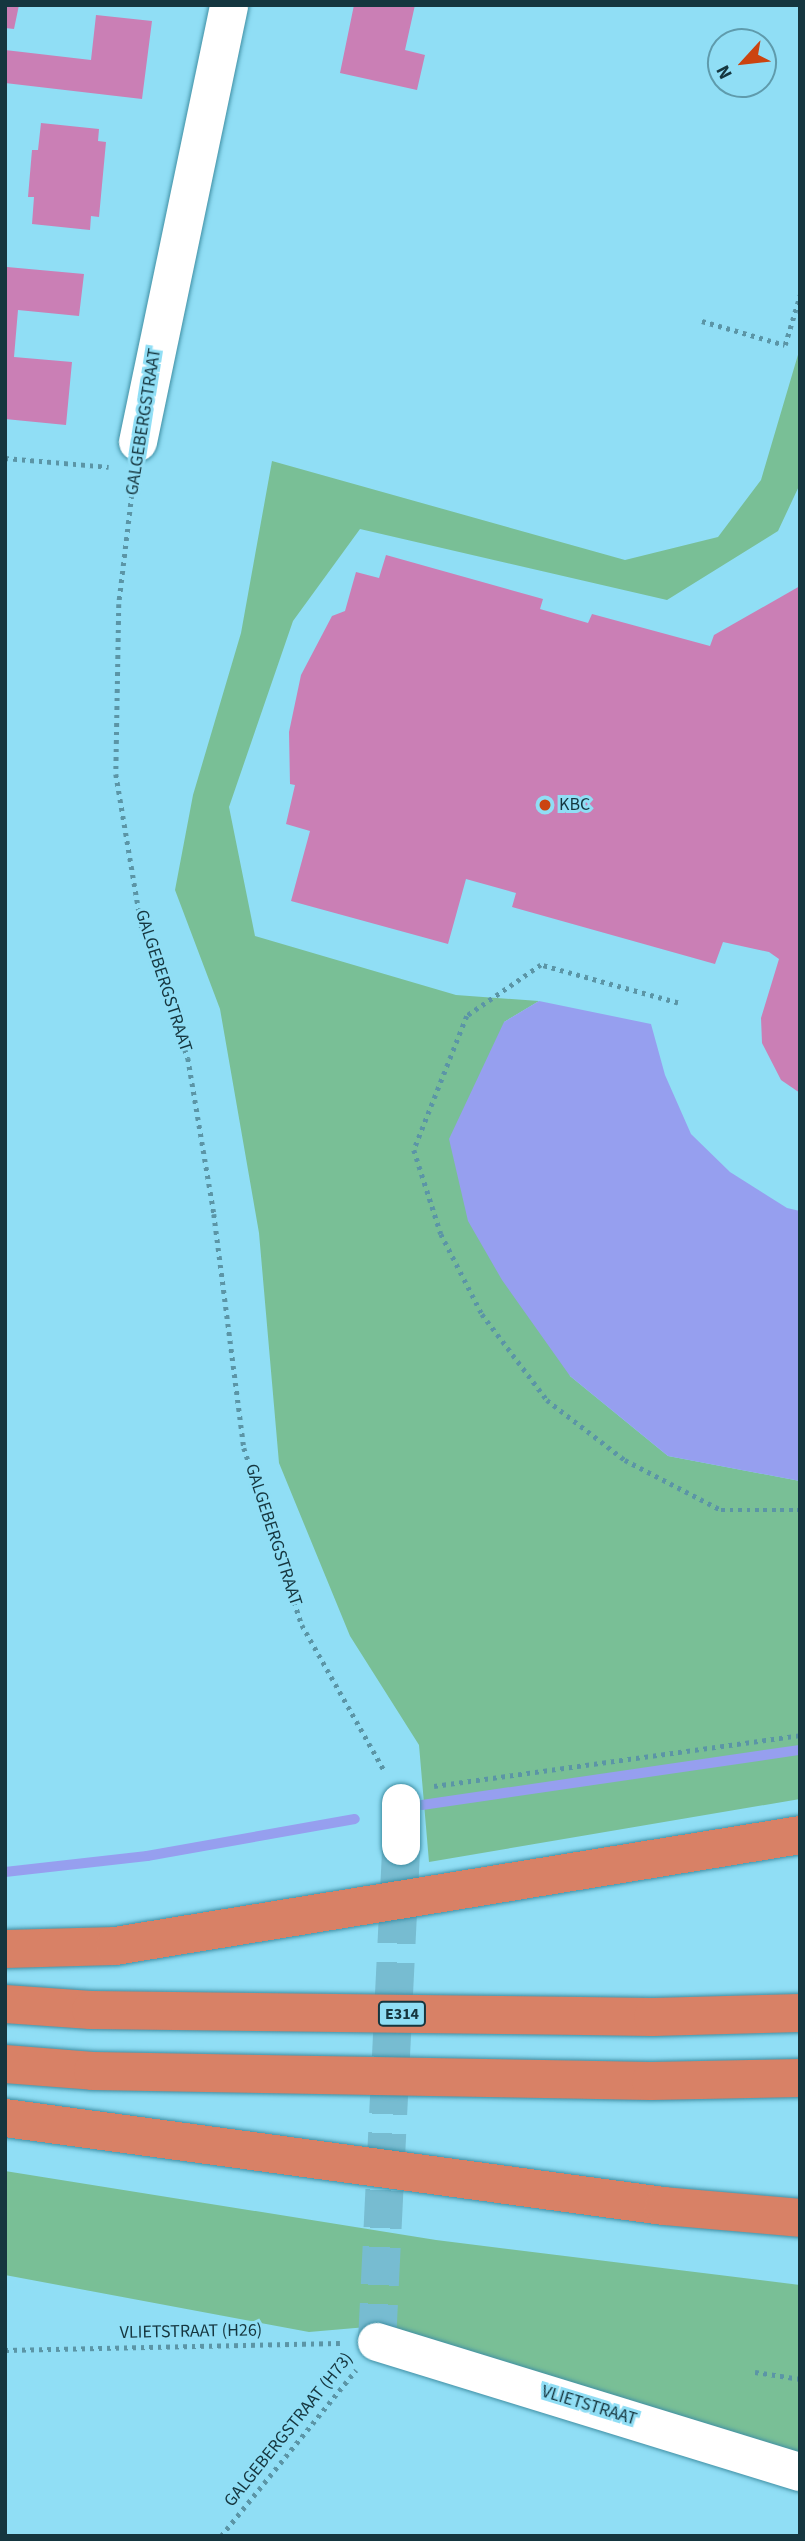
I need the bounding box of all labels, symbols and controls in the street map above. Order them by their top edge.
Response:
north arrow [707,28,777,98]
text: N [710,60,740,84]
street label: GALGEBERGSTRAAT [122,347,166,497]
place label: KBC [559,794,590,816]
marker: KBC [537,797,553,813]
street label: GALGEBERGSTRAAT [130,907,196,1055]
street label: GALGEBERGSTRAAT [240,1461,306,1609]
road number: E314 [378,2002,426,2026]
street label: VLIETSTRAAT (H26) [120,2320,262,2344]
street label: GALGEBERGSTRAAT (H73) [220,2348,358,2512]
street label: VLIETSTRAAT [539,2381,639,2431]

